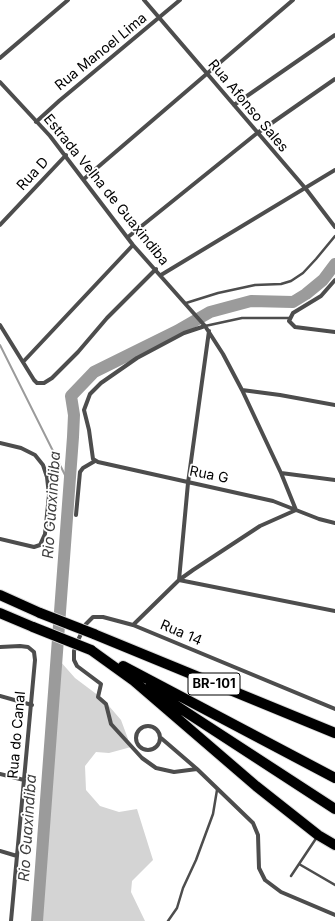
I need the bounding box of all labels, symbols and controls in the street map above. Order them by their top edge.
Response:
street label: Rua Manoel Lima [52,10,150,94]
street label: Rua Afonso Sales [204,56,292,156]
street label: Estrada Velha de Guaxindiba [40,111,172,269]
street label: Rua D [13,154,53,194]
water label: Rio Guaxindiba [39,451,65,559]
street label: Rua G [188,463,230,487]
street label: Rua 14 [158,617,204,649]
road number: BR-101 [188,673,240,695]
street label: Rua do Canal [5,691,29,779]
water label: Rio Guaxindiba [15,774,41,882]

